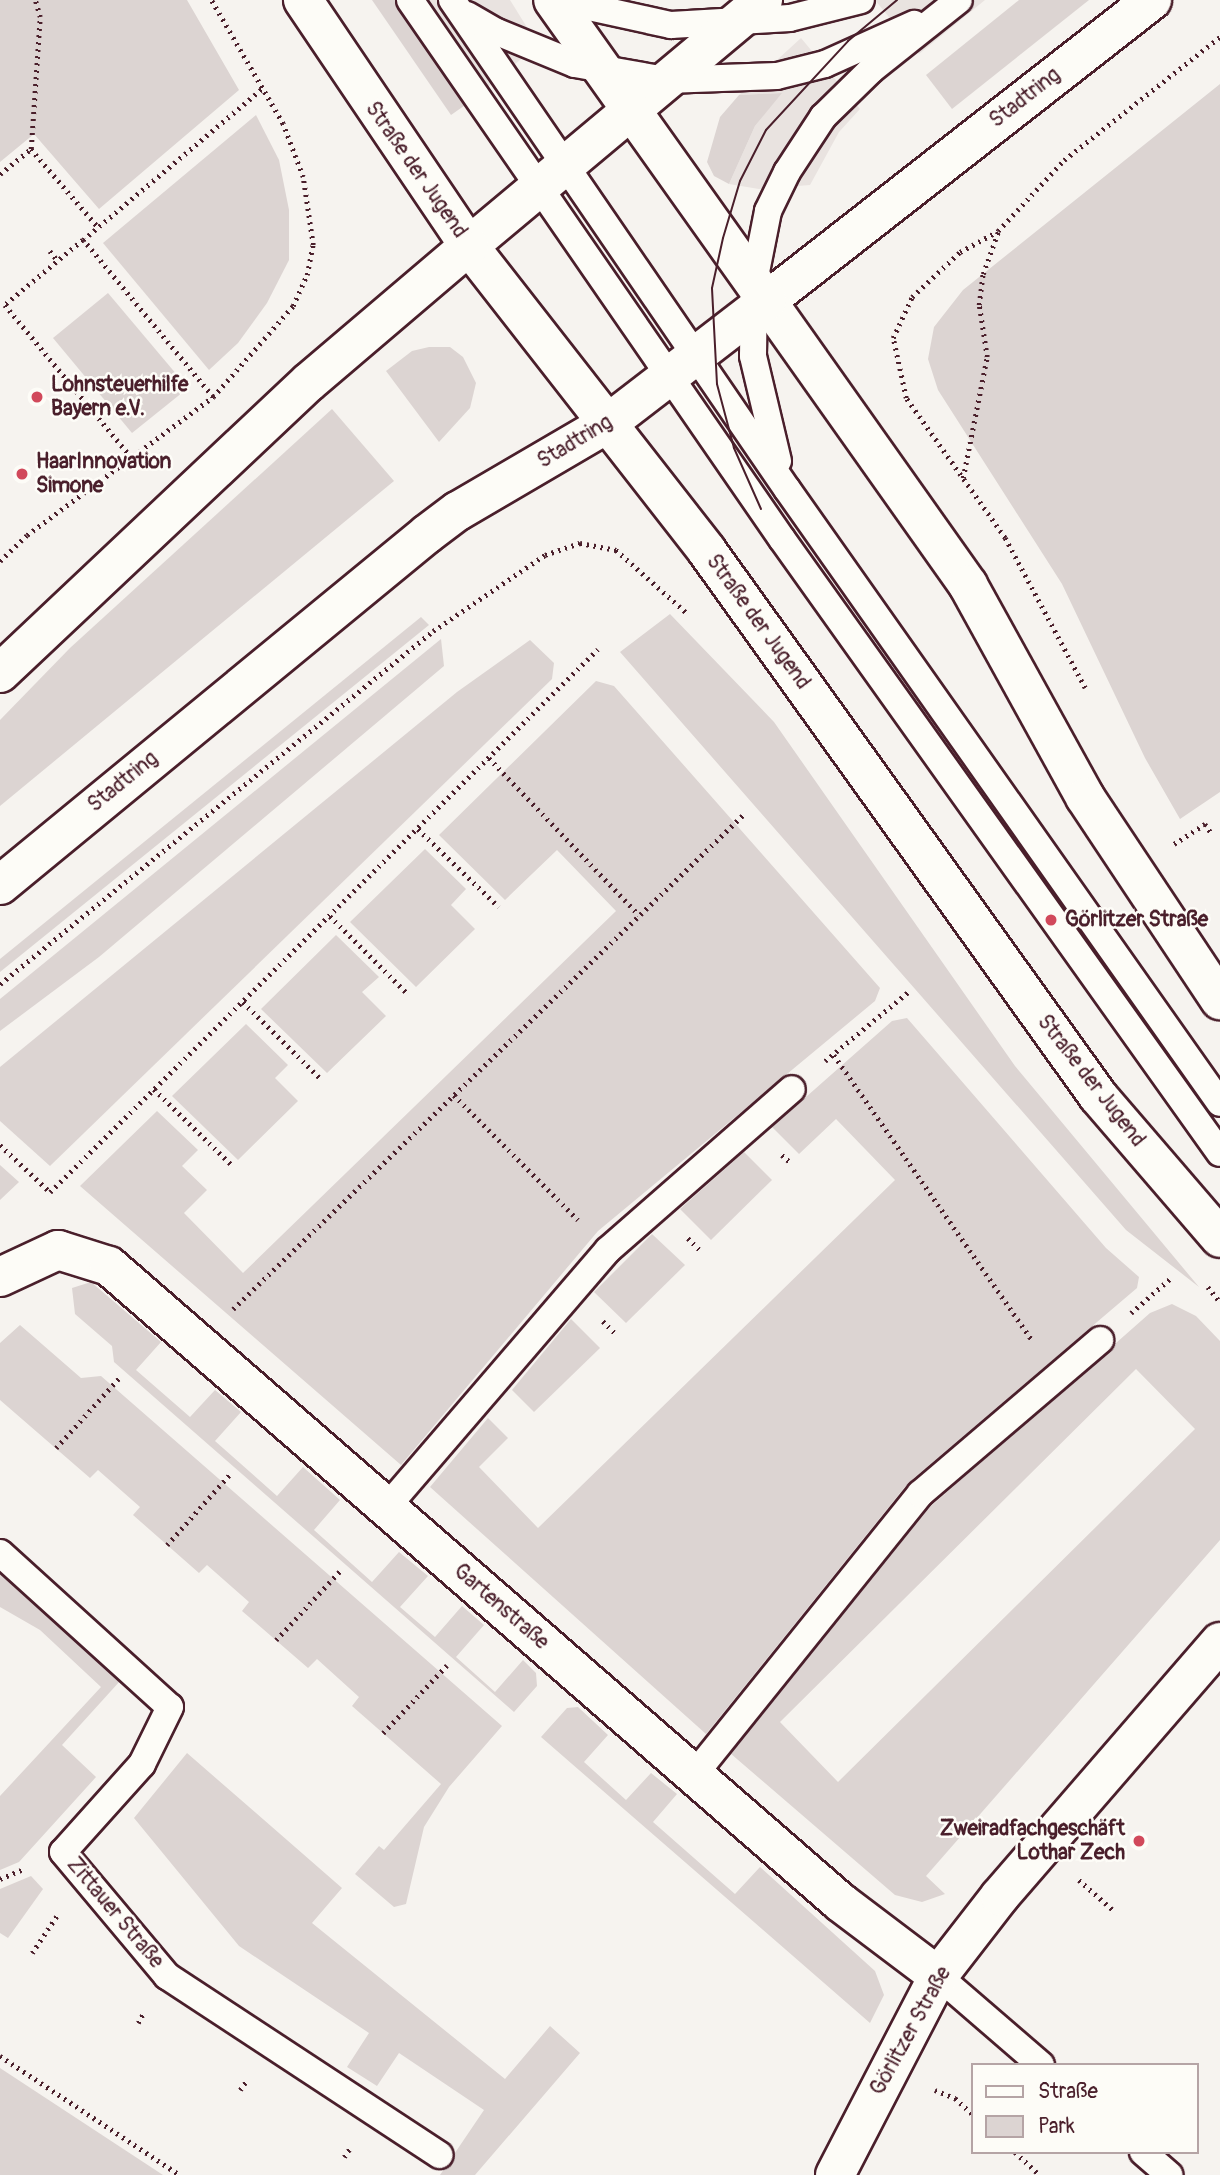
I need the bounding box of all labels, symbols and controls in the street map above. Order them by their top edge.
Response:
street label: Stadtring [985,63,1065,133]
street label: Straße der Jugend [360,97,472,243]
place label: Lohnsteuerhilfe Bayern e.V. [51,372,188,422]
marker: Lohnsteuerhilfe Bayern e.V. [29,389,45,405]
street label: Stadtring [533,410,617,474]
place label: HaarInnovation Simone [36,449,171,499]
marker: HaarInnovation Simone [14,466,30,482]
street label: Straße der Jugend [701,550,815,694]
street label: Stadtring [83,746,163,818]
place label: Görlitzer Straße [1065,907,1208,933]
marker: Görlitzer Straße [1043,912,1059,928]
street label: Straße der Jugend [1032,1010,1150,1152]
street label: Gartenstraße [448,1559,554,1655]
place label: Zweiradfachgeschäft Lothar Zech [940,1816,1125,1866]
marker: Zweiradfachgeschäft Lothar Zech [1131,1833,1147,1849]
street label: Zittauer Straße [61,1852,169,1974]
street label: Görlitzer Straße [865,1962,957,2100]
legend [972,2063,1199,2154]
text: Straße [1038,2078,1098,2105]
text: Park [1038,2113,1075,2140]

